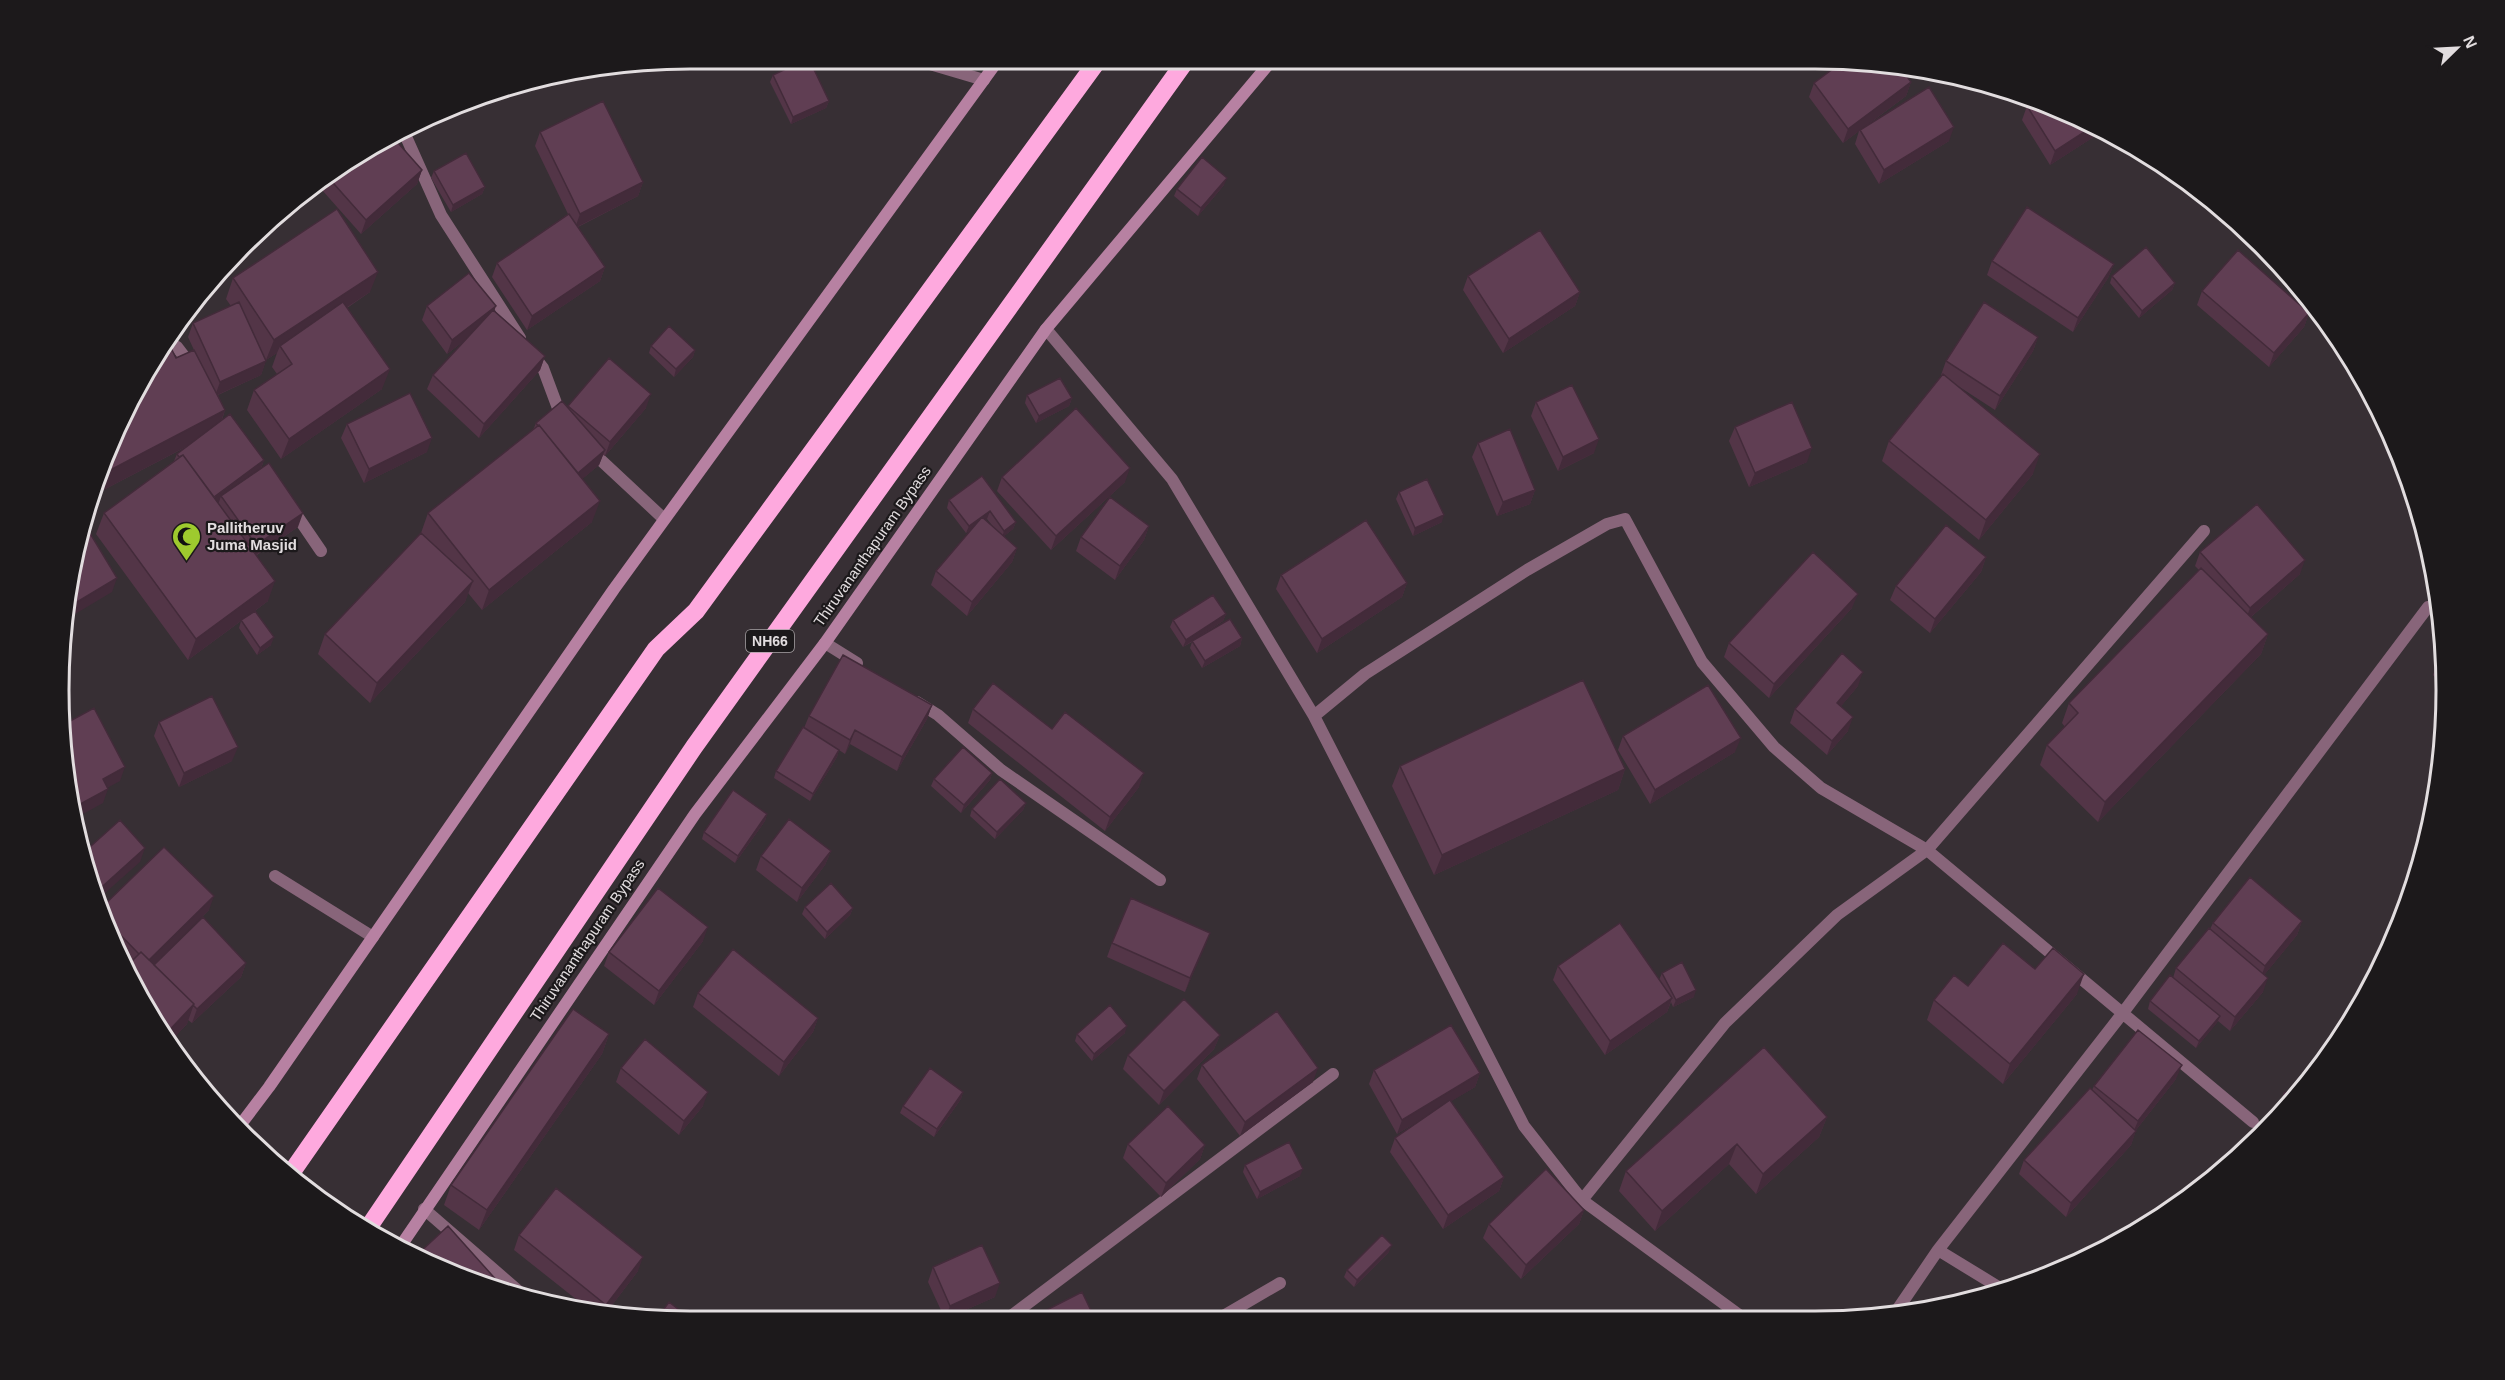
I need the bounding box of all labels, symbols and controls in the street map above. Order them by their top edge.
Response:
north arrow [2427,18,2487,78]
text: N [2460,33,2480,51]
street label: Thiruvananthapuram Bypass [810,463,934,629]
place label: Pallitheruv Juma Masjid [207,519,297,553]
mosque icon: Pallitheruv Juma Masjid [170,520,202,562]
road number: NH66 [746,630,794,652]
street label: Thiruvananthapuram Bypass [526,856,648,1024]

